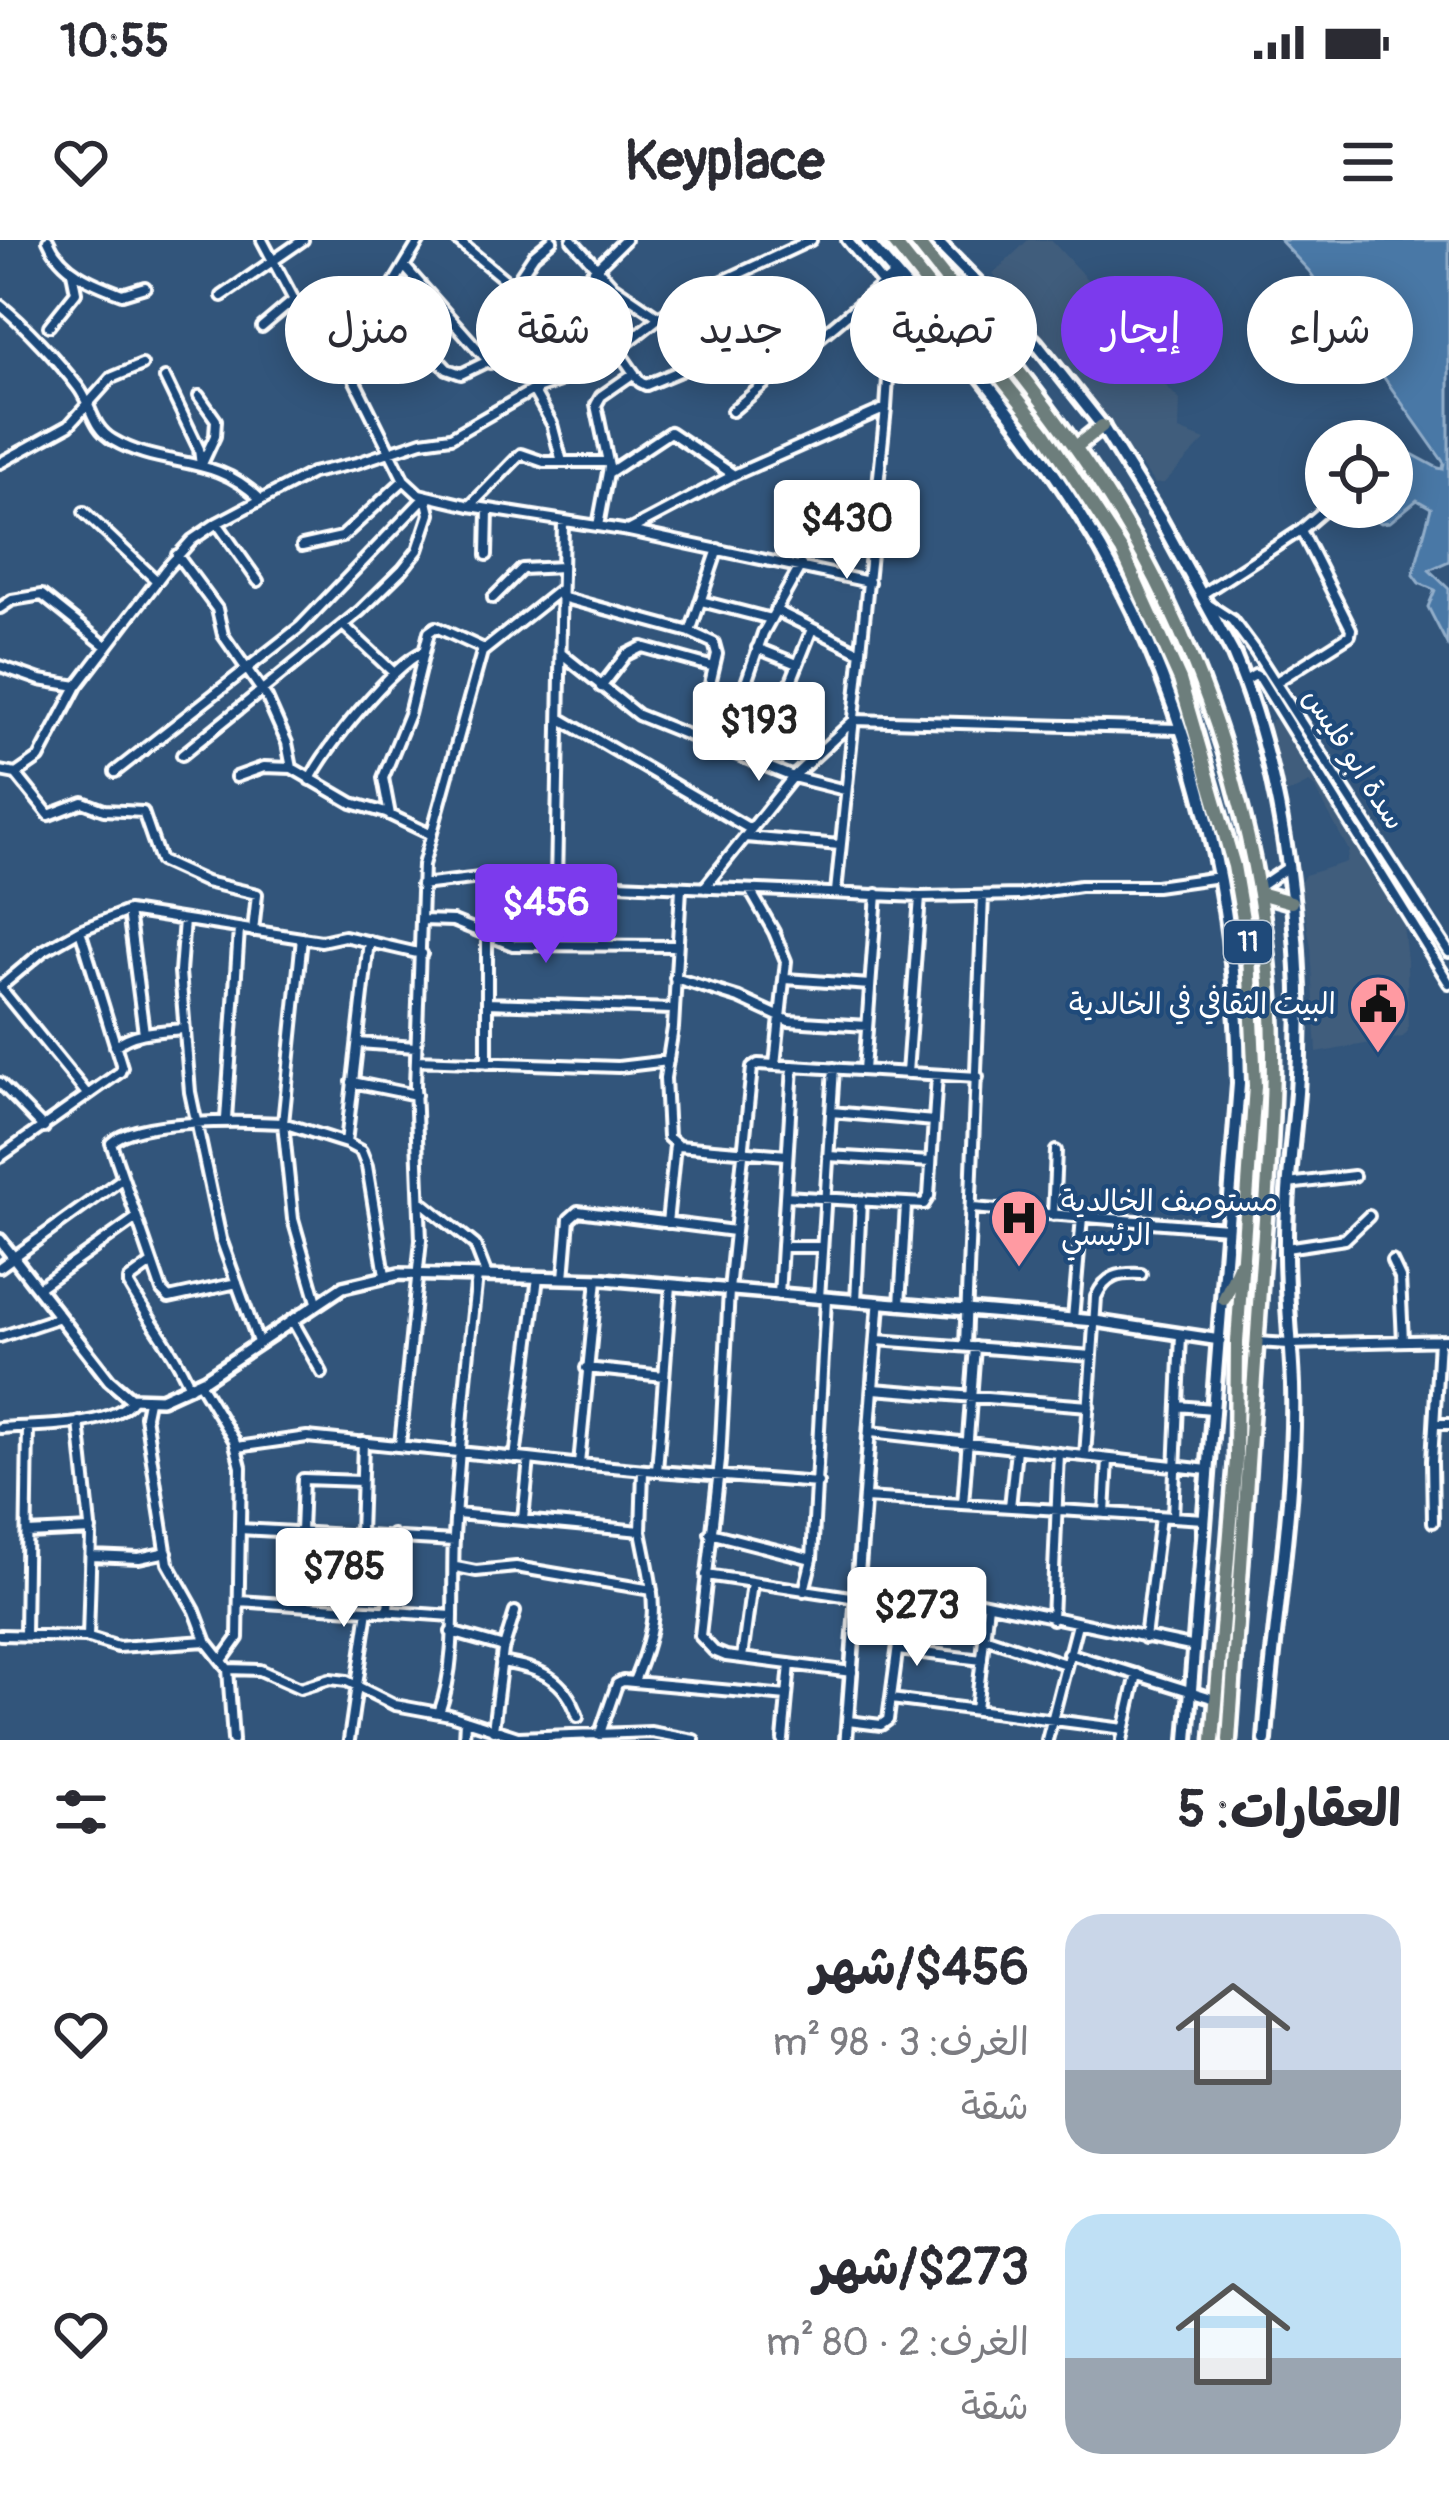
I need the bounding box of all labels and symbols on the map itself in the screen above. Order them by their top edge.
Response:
pin: $430 [776,480,918,582]
street label: سدة ابو فليس [1294,681,1414,837]
pin: $193 [688,682,830,784]
pin: $456 [475,864,617,966]
road number: 11 [1224,921,1272,963]
public building icon: البيت الثقافي في الخالدية [1347,973,1409,1055]
place label: البيت الثقافي في الخالدية [1069,985,1336,1025]
place label: مستوصف الخالدية الرئيسي [1061,1183,1278,1261]
hospital icon: مستوصف الخالدية الرئيسي [988,1187,1050,1269]
pin: $785 [273,1528,415,1630]
pin: $273 [846,1567,988,1669]

